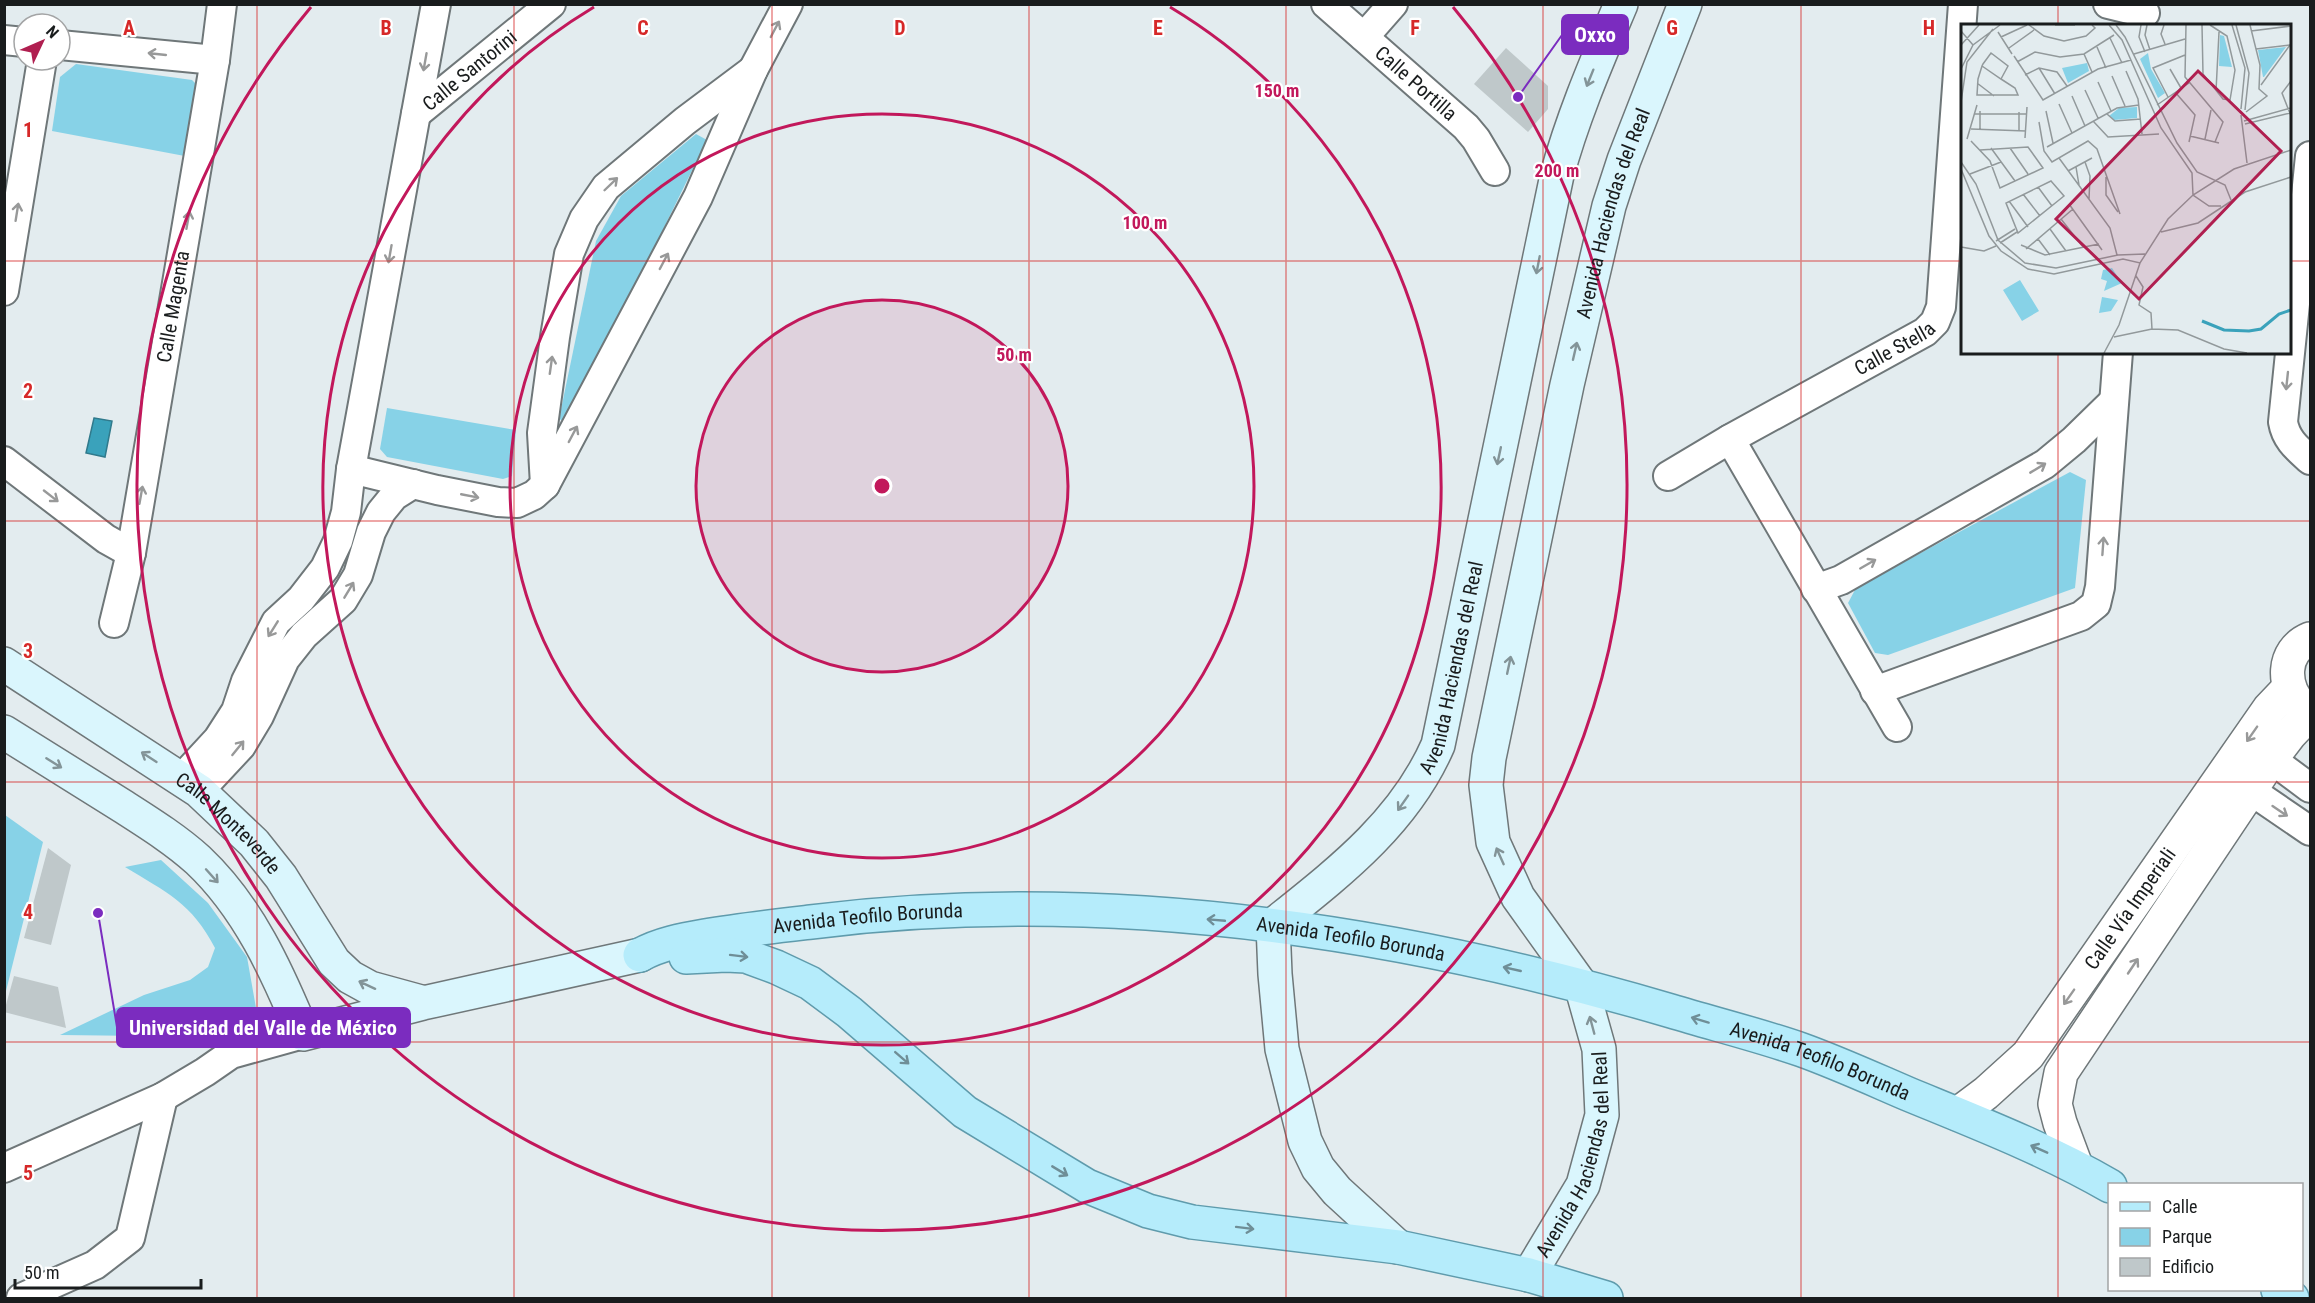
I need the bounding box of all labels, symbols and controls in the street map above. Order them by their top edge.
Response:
north arrow [12,12,72,72]
callout: Oxxo [1562,15,1628,54]
text: A [123,16,135,40]
text: B [380,16,392,40]
text: C [637,16,649,40]
text: D [894,16,906,40]
text: E [1153,16,1163,40]
text: F [1410,16,1420,40]
text: G [1666,16,1678,40]
text: H [1923,16,1935,40]
one-way arrow [769,21,781,38]
text: N [42,22,63,42]
text: Oxxo [1574,23,1616,47]
inset map [1961,24,2291,354]
street label: Calle Santorini [418,25,521,116]
street label: Calle Portilla [1370,41,1462,126]
one-way arrow [147,48,167,59]
one-way arrow [419,52,430,71]
one-way arrow [1584,68,1595,87]
text: 150 m [1255,80,1299,101]
street label: Avenida Haciendas del Real [1571,105,1655,321]
text: 1 [23,118,33,142]
text: 200 m [1535,160,1579,181]
one-way arrow [604,176,619,191]
one-way arrow [12,203,23,222]
one-way arrow [183,211,194,230]
text: 100 m [1123,212,1167,233]
one-way arrow [385,244,396,263]
street label: Calle Magenta [152,249,194,364]
one-way arrow [659,253,670,271]
one-way arrow [1532,255,1543,275]
street label: Calle Stella [1850,317,1940,380]
one-way arrow [1570,341,1582,360]
text: 50 m [996,344,1032,365]
one-way arrow [546,355,557,375]
one-way arrow [2281,371,2292,390]
text: 2 [23,379,33,403]
one-way arrow [567,426,579,443]
one-way arrow [1493,446,1504,466]
one-way arrow [2029,461,2046,473]
centre of rings [872,476,892,496]
one-way arrow [136,486,147,506]
one-way arrow [42,490,58,503]
one-way arrow [460,491,479,502]
one-way arrow [2098,536,2109,556]
one-way arrow [1860,558,1877,570]
street label: Avenida Haciendas del Real [1414,559,1488,778]
one-way arrow [343,582,355,599]
one-way arrow [266,620,278,637]
text: 3 [23,639,33,663]
one-way arrow [1504,655,1515,675]
one-way arrow [2246,725,2258,741]
one-way arrow [232,740,245,756]
one-way arrow [141,750,158,762]
one-way arrow [45,757,62,769]
street label: Calle Monteverde [171,767,286,879]
one-way arrow [1397,794,1409,811]
one-way arrow [2272,805,2288,817]
street label: Calle Vía Imperiali [2079,843,2181,974]
one-way arrow [1493,847,1505,865]
one-way arrow [205,868,219,883]
street label: Avenida Teofilo Borunda [772,898,963,938]
text: 4 [23,900,33,924]
street label: Avenida Teofilo Borunda [1255,912,1447,966]
one-way arrow [1207,914,1227,925]
one-way arrow [729,951,749,962]
one-way arrow [2127,958,2139,974]
one-way arrow [1503,963,1522,974]
one-way arrow [359,979,377,991]
one-way arrow [2063,989,2075,1005]
callout: Universidad del Valle de México [117,1008,410,1047]
one-way arrow [1691,1014,1710,1025]
text: Universidad del Valle de México [129,1016,397,1040]
one-way arrow [1586,1016,1597,1035]
street label: Avenida Teofilo Borunda [1727,1017,1914,1106]
one-way arrow [894,1051,909,1065]
street label: Avenida Haciendas del Real [1531,1051,1614,1261]
one-way arrow [2030,1143,2048,1155]
text: 5 [23,1161,33,1185]
one-way arrow [1051,1165,1068,1177]
legend [2108,1183,2303,1291]
text: Calle [2162,1196,2198,1217]
one-way arrow [1234,1223,1254,1234]
text: Parque [2162,1226,2212,1247]
scale bar [15,1252,201,1290]
text: Edificio [2162,1256,2214,1277]
text: 50 m [24,1262,59,1283]

